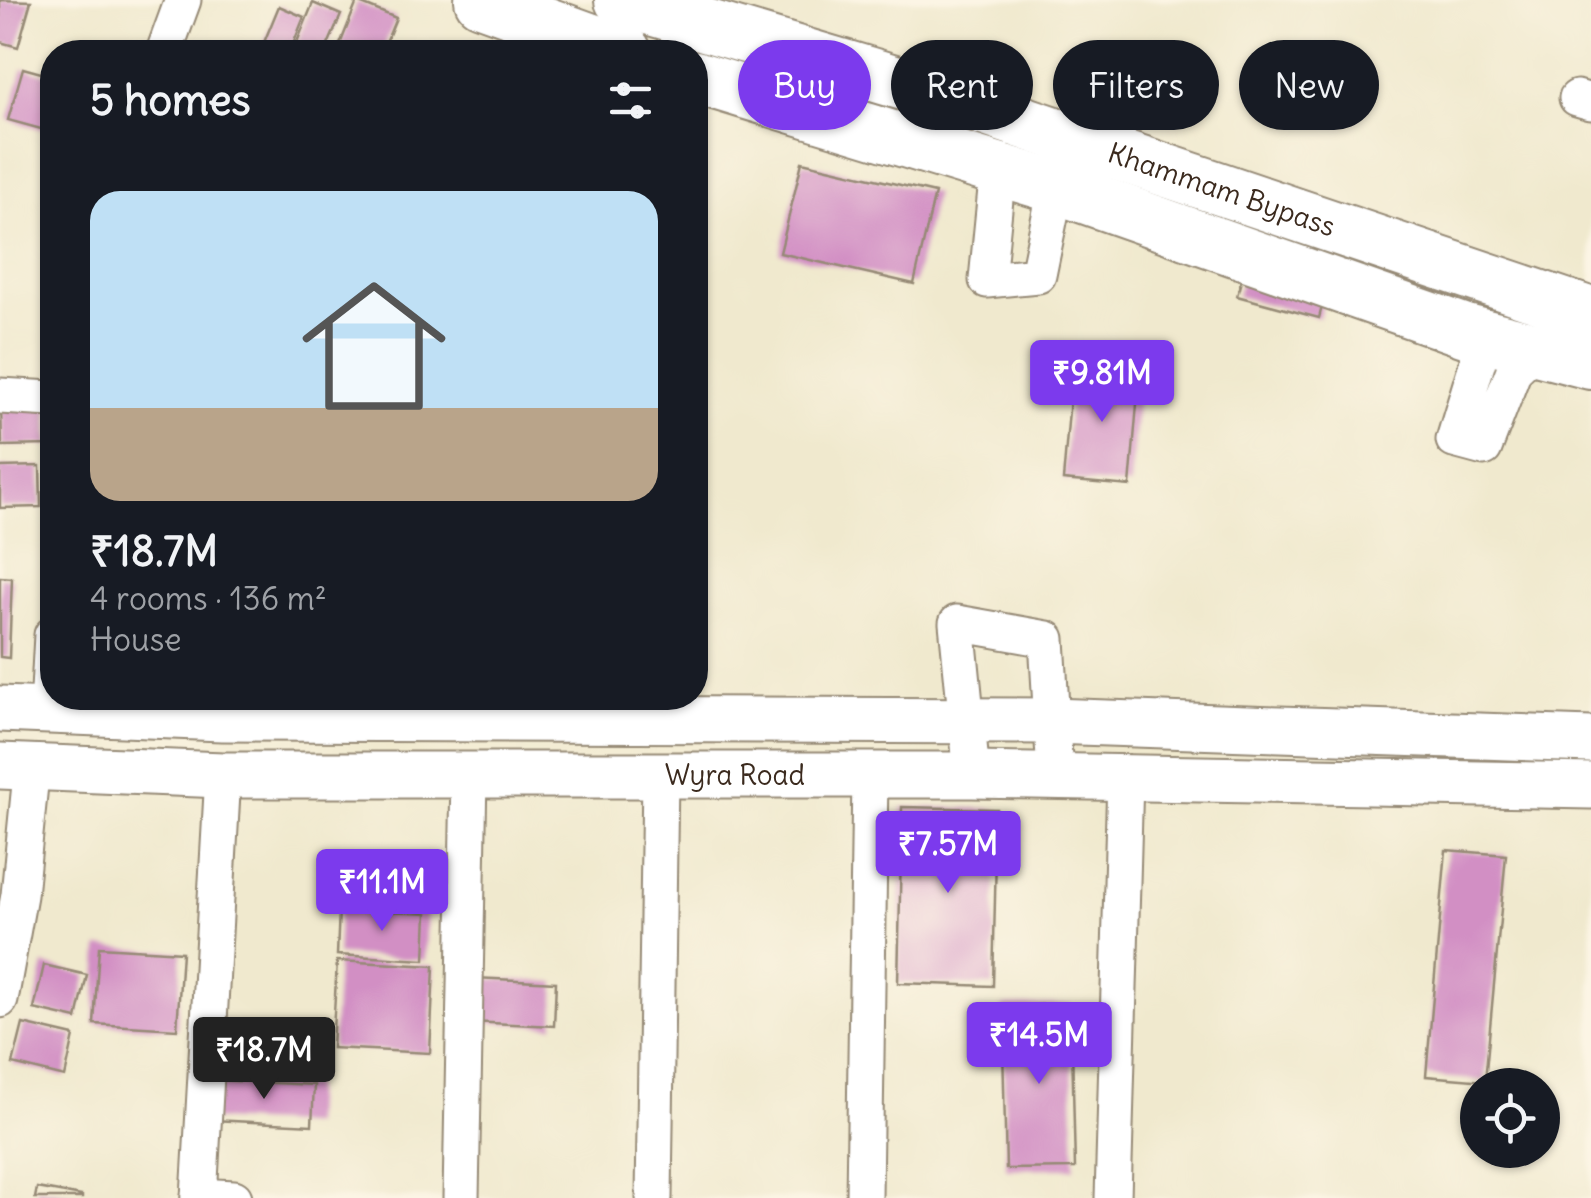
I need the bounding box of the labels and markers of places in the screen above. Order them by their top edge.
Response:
pin: ₹9.81M [1021,340,1183,425]
pin: ₹7.57M [867,811,1029,896]
pin: ₹11.1M [301,849,463,934]
pin: ₹14.5M [958,1002,1120,1087]
pin: ₹18.7M [183,1017,345,1102]

